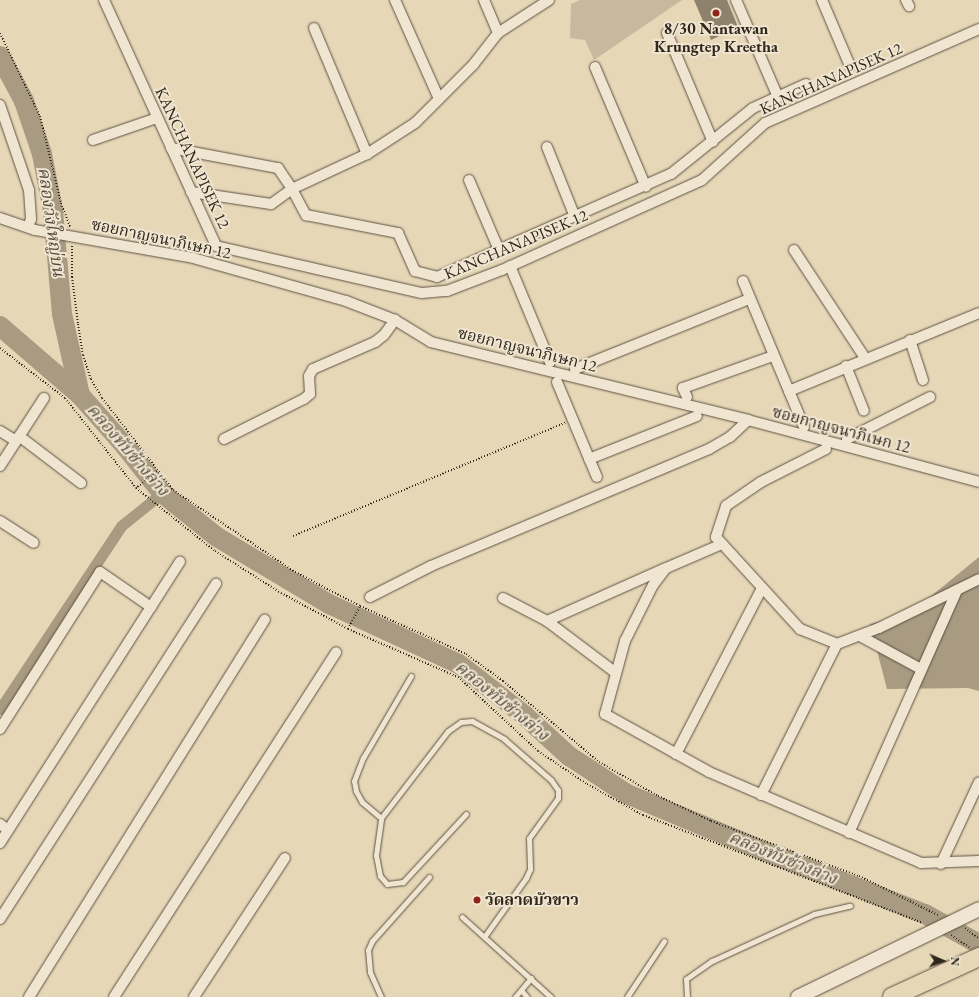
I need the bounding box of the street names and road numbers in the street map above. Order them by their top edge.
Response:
street label: KANCHANAPISEK 12 [757,39,905,119]
street label: KANCHANAPISEK 12 [151,84,233,232]
street label: KANCHANAPISEK 12 [441,206,591,284]
street label: ซอยกาญจนาภิเษก 12 [89,215,233,263]
street label: ซอยกาญจนาภิเษก 12 [456,323,598,377]
street label: ซอยกาญจนาภิเษก 12 [770,402,912,458]

